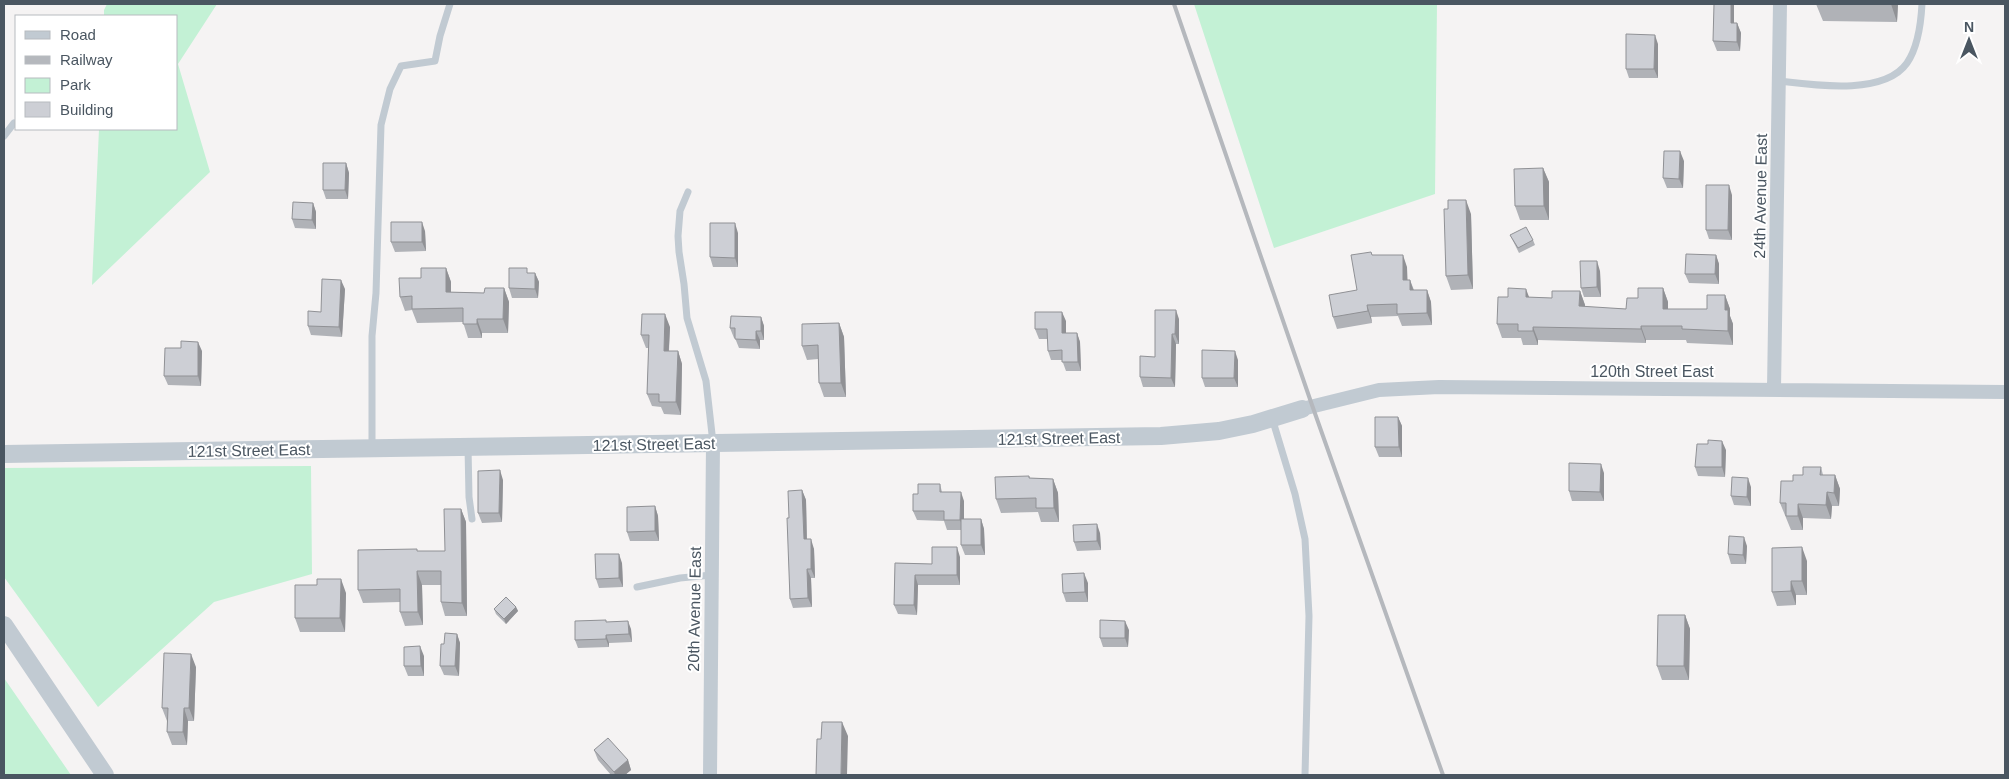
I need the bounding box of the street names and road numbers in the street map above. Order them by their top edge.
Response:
street label: 24th Avenue East [1751,133,1770,259]
street label: 120th Street East [1590,363,1714,380]
street label: 121st Street East [998,429,1121,448]
street label: 121st Street East [593,435,716,454]
street label: 121st Street East [188,441,311,460]
street label: 20th Avenue East [685,546,704,672]

